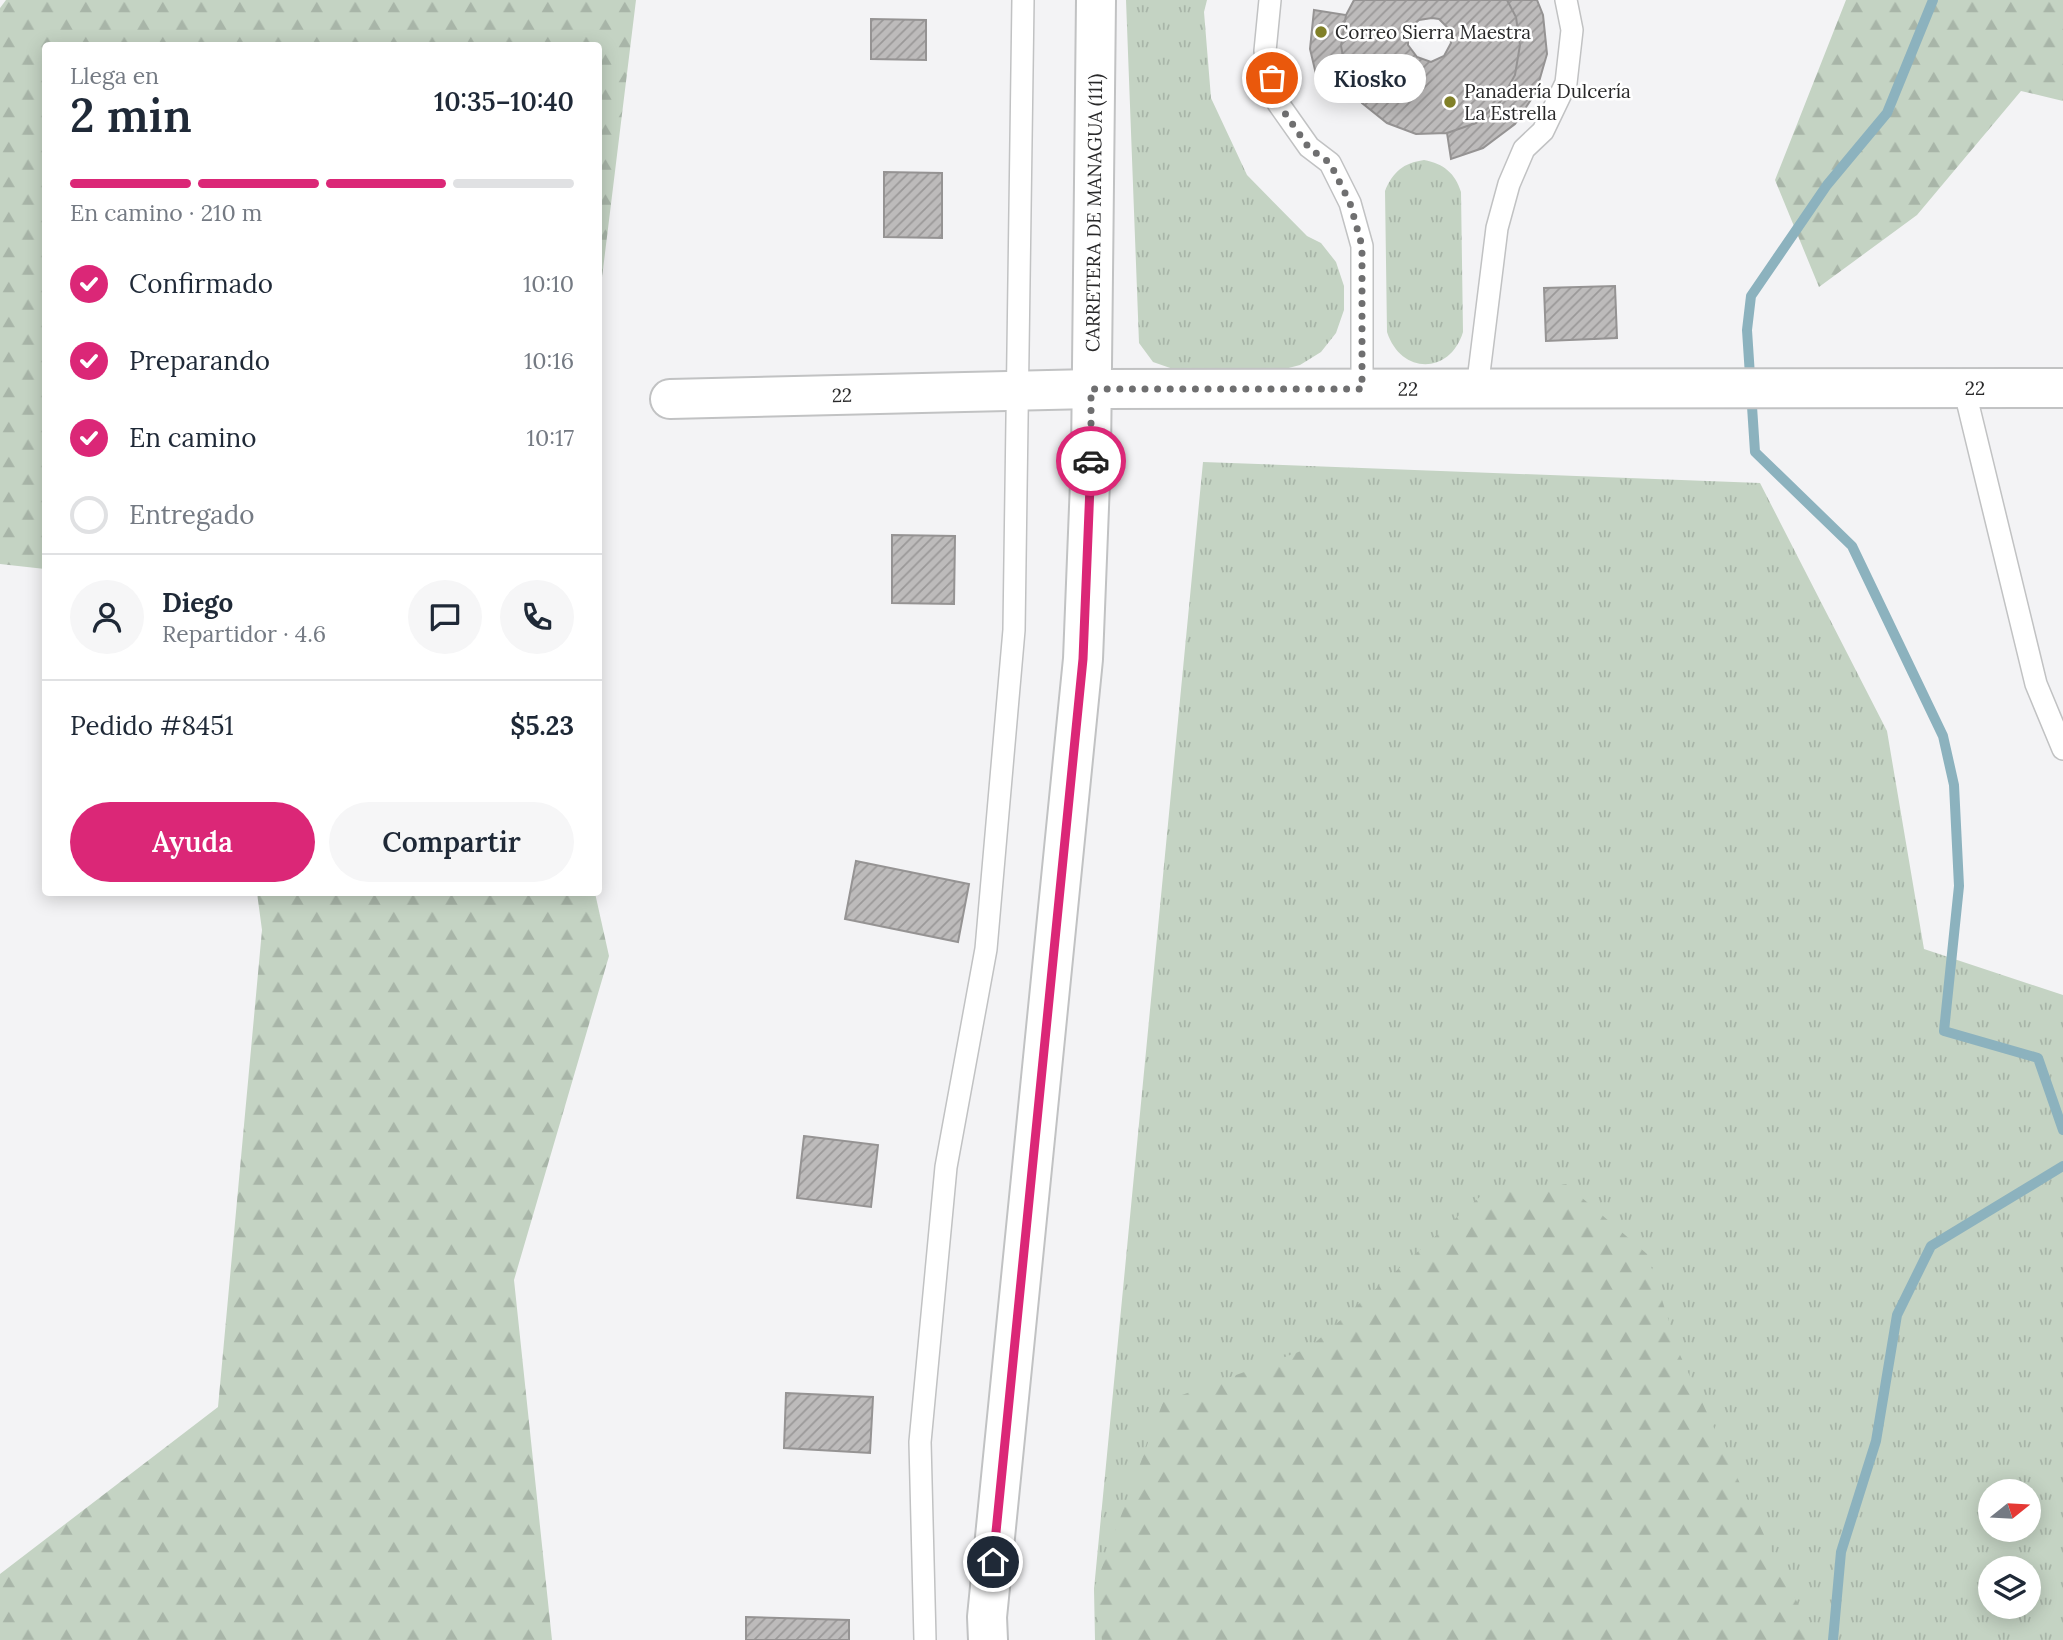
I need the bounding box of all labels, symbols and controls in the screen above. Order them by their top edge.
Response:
place label: Correo Sierra Maestra [1335,20,1531,44]
marker: Correo Sierra Maestra [1313,24,1329,40]
pin [1242,48,1302,108]
callout: Kiosko [1314,54,1426,102]
icon: bag [1253,59,1291,97]
text: Llega en [70,61,159,90]
text: Kiosko [1333,64,1407,93]
street label: CARRETERA DE MANAGUA (111) [1080,73,1108,352]
place label: Panadería Dulcería La Estrella [1464,79,1631,125]
text: 10:35–10:40 [434,85,574,118]
text: 2 min [70,86,192,145]
marker: Panadería Dulcería La Estrella [1442,94,1458,110]
text: En camino · 210 m [70,198,262,227]
icon: check [70,265,108,303]
text: Confirmado [129,267,273,300]
text: 10:10 [523,269,574,298]
icon: check [70,342,108,380]
text: Preparando [129,344,270,377]
text: 10:16 [524,346,574,375]
street label: 22 [1965,376,1985,400]
street label: 22 [1398,377,1418,401]
street label: 22 [831,383,852,407]
icon: check [70,419,108,457]
text: En camino [129,421,257,454]
text: 10:17 [527,423,574,452]
courier [1056,426,1126,496]
icon: car [1072,442,1110,480]
text: Entregado [129,498,255,531]
button: person [70,580,144,654]
button: chat [408,580,482,654]
button: phone [500,580,574,654]
text: Diego [162,586,233,619]
text: Repartidor · 4.6 [162,619,326,648]
text: Pedido #8451 [70,709,234,742]
text: $5.23 [510,709,574,742]
button: Ayuda [70,802,315,882]
button: Compartir [329,802,574,882]
north arrow [1978,1479,2040,1542]
map controls [1978,1479,2041,1619]
pin [963,1532,1023,1592]
icon: home [974,1543,1012,1581]
button: layers [1978,1556,2041,1619]

